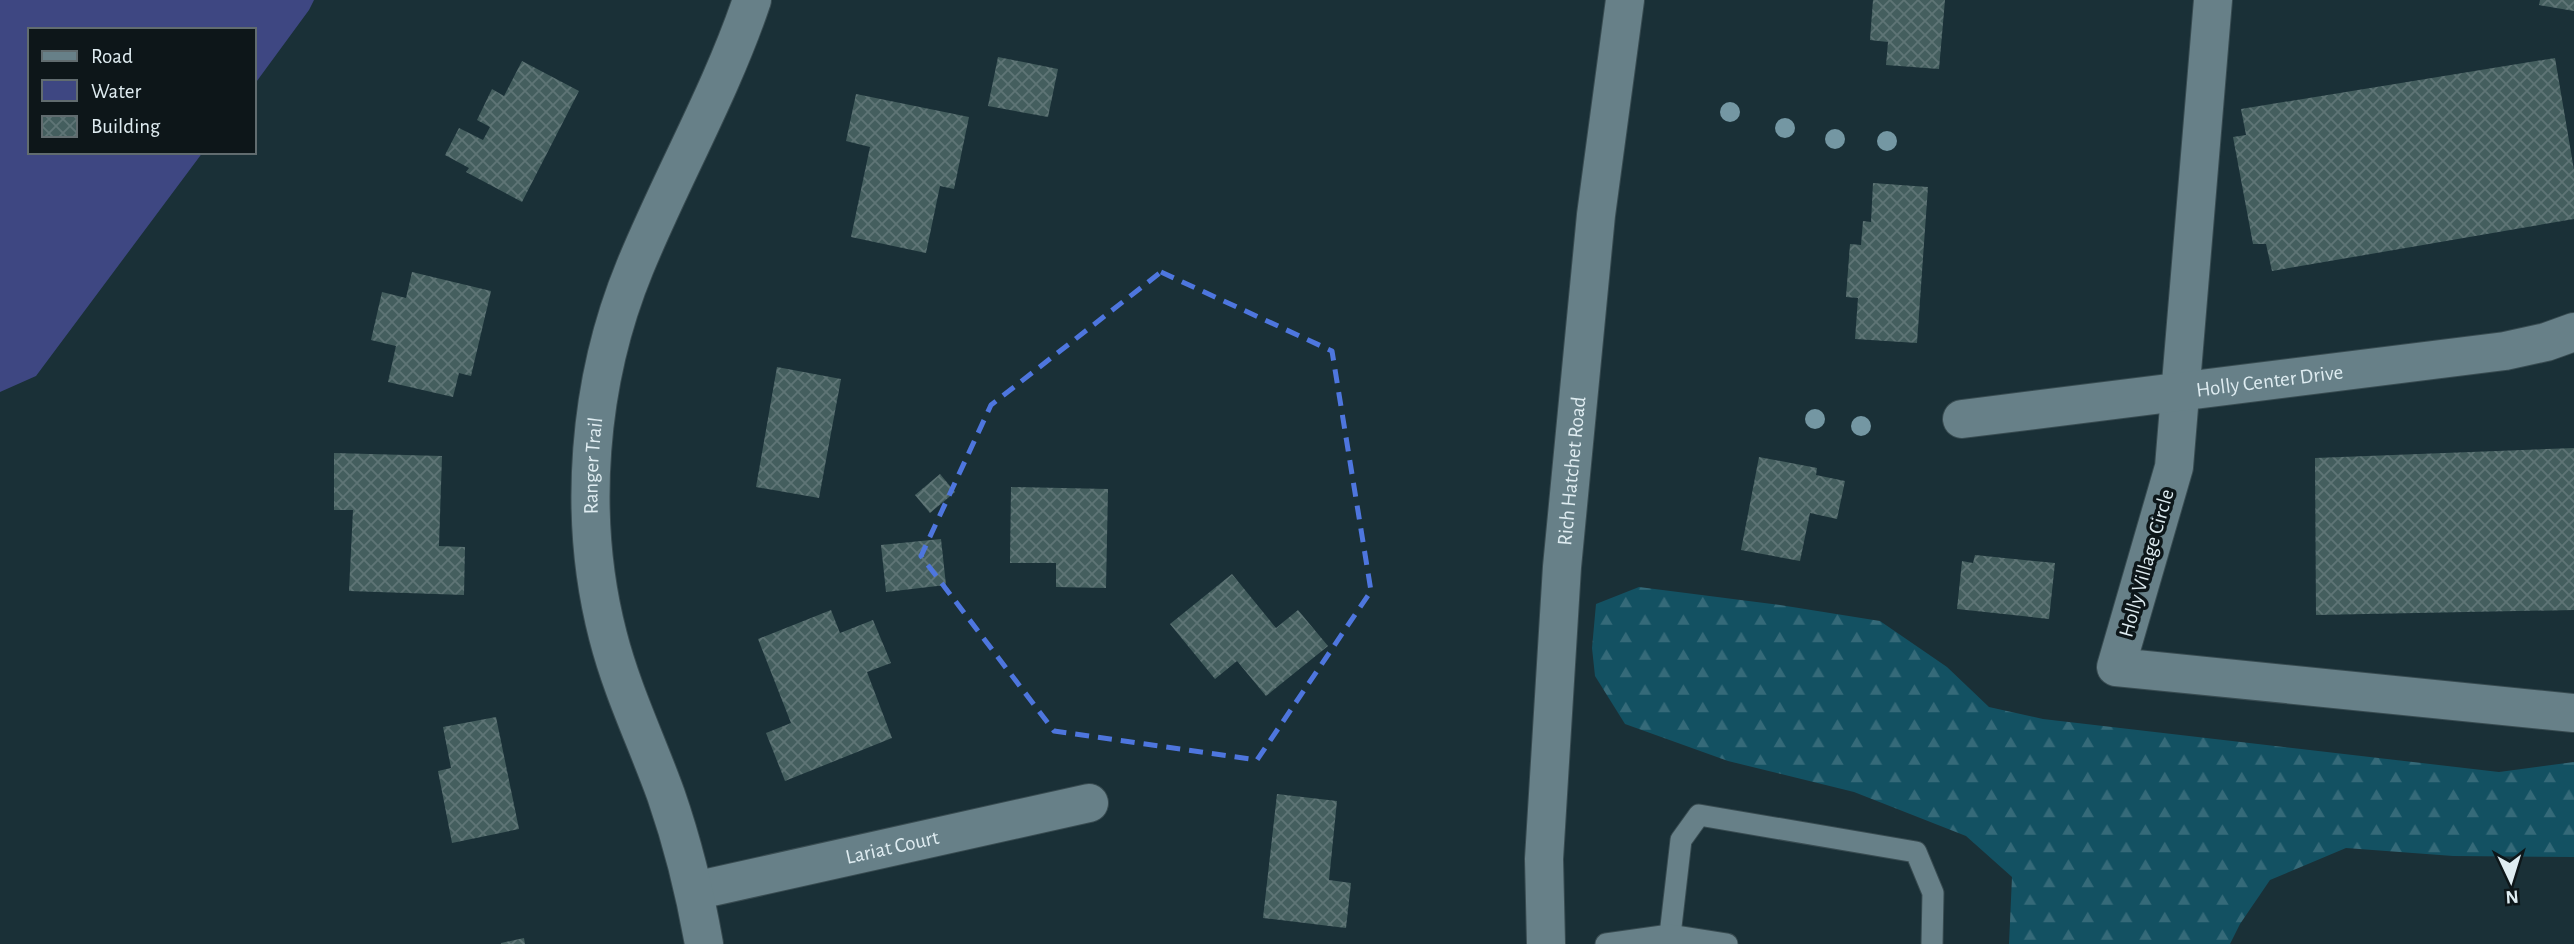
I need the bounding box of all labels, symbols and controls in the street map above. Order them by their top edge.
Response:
legend [28,28,256,154]
text: Road [91,46,133,67]
text: Water [91,81,141,102]
text: Building [91,116,161,137]
street label: Holly Center Drive [2195,361,2344,401]
street label: Rich Hatchet Road [1554,395,1589,547]
street label: Ranger Trail [581,416,606,515]
street label: Holly Village Circle [2115,487,2178,640]
street label: Lariat Court [844,827,941,868]
north arrow [2476,846,2546,916]
text: N [2505,887,2519,906]

